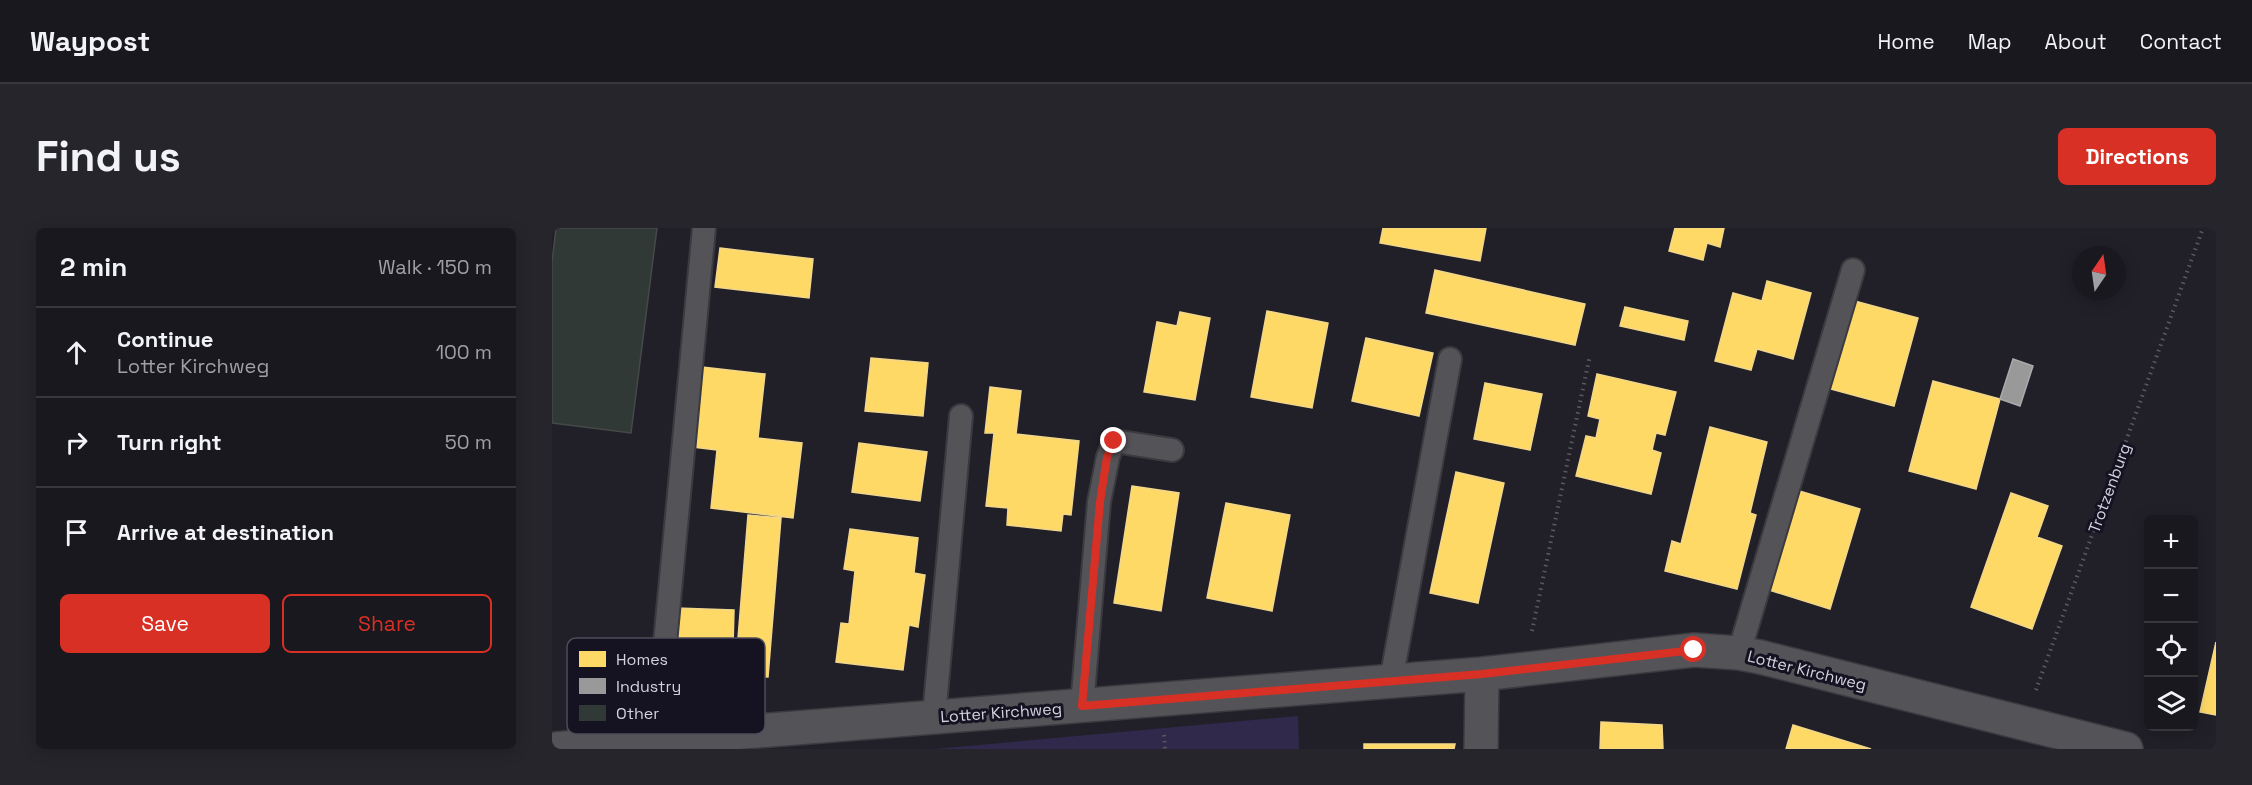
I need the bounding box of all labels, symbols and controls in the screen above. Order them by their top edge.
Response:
text: Waypost [30,23,150,59]
text: Home [1877,28,1935,55]
text: Map [1968,28,2012,55]
text: About [2045,28,2107,55]
text: Contact [2140,28,2222,55]
button: Directions [2058,128,2216,185]
text: Find us [36,130,181,183]
north arrow [2072,246,2126,300]
text: 2 min [60,250,127,284]
text: Walk · 150 m [378,254,492,280]
text: Continue [117,325,213,353]
icon: ahead [60,336,93,369]
text: 100 m [436,339,492,365]
text: Lotter Kirchweg [117,353,269,379]
icon: right [60,426,93,459]
route end [1100,427,1126,453]
text: Turn right [117,428,222,456]
text: 50 m [445,429,492,455]
street label: Trotzenburg [2083,440,2135,536]
map controls [2144,515,2198,731]
button: + [2144,515,2198,569]
icon: arrive [60,516,93,549]
text: Arrive at destination [117,518,334,546]
button: − [2144,569,2198,623]
button: Save [60,594,270,653]
button: Share [282,594,492,653]
button: locate [2144,623,2198,677]
route start [1680,636,1706,662]
legend [567,638,765,734]
street label: Lotter Kirchweg [1745,646,1869,695]
text: Homes [616,649,668,670]
text: Industry [616,676,681,697]
button: layers [2144,677,2198,731]
street label: Lotter Kirchweg [940,698,1063,727]
text: Other [616,703,659,724]

